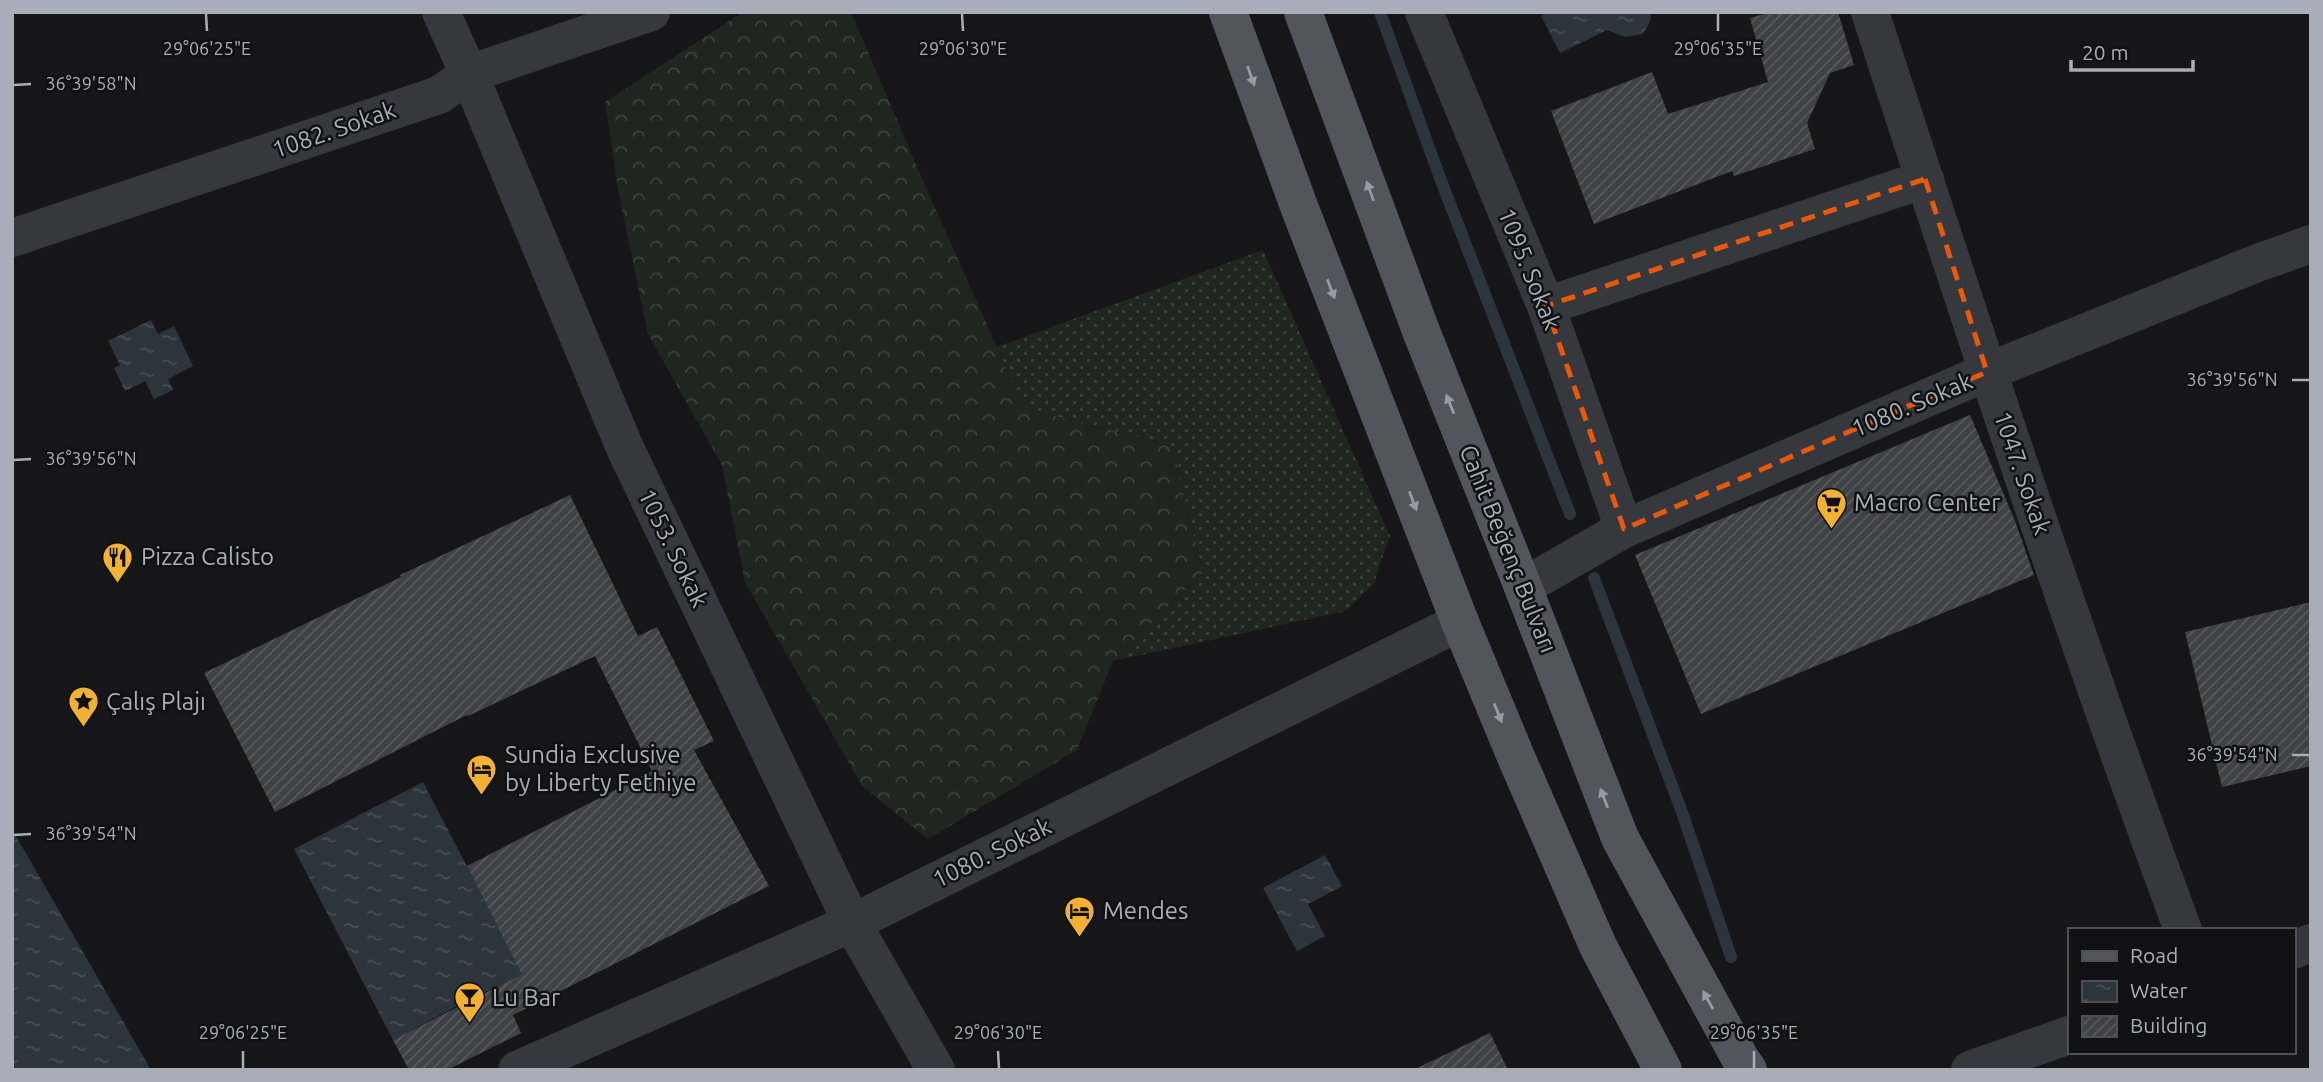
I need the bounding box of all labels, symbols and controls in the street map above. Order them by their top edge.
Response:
scale bar [2071,28,2194,72]
text: 29°06'25"E [163,38,251,58]
text: 29°06'30"E [919,38,1007,58]
text: 29°06'35"E [1674,38,1762,58]
text: 20 m [2082,40,2129,64]
one-way arrow [1246,66,1257,87]
text: 36°39'58"N [45,73,137,93]
street label: 1082. Sokak [269,96,399,163]
one-way arrow [1364,181,1375,202]
street label: 1095. Sokak [1493,204,1566,334]
one-way arrow [1326,279,1337,300]
street label: 1080. Sokak [1847,367,1976,442]
text: 36°39'56"N [2186,369,2278,389]
one-way arrow [1444,394,1456,414]
street label: 1047. Sokak [1989,408,2056,538]
street label: Cahit Beğenç Bulvarı [1454,441,1562,657]
text: 36°39'56"N [45,448,137,468]
street label: 1053. Sokak [633,484,714,612]
supermarket icon: Macro Center [1814,486,1848,530]
place label: Macro Center [1854,489,2000,516]
one-way arrow [1408,491,1419,512]
restaurant icon: Pizza Calisto [101,540,135,584]
place label: Pizza Calisto [141,543,274,570]
place icon: Çalış Plajı [66,685,100,729]
place label: Çalış Plajı [106,688,206,715]
one-way arrow [1493,702,1504,723]
place label: Sundia Exclusive by Liberty Fethiye [505,741,697,796]
text: 36°39'54"N [2186,744,2278,764]
hotel icon: Sundia Exclusive by Liberty Fethiye [465,752,499,796]
one-way arrow [1599,788,1610,809]
street label: 1080. Sokak [928,812,1056,893]
text: 36°39'54"N [45,823,137,843]
hotel icon: Mendes [1063,894,1097,938]
place label: Mendes [1103,897,1189,924]
legend [2068,928,2295,1054]
text: Road [2130,943,2178,967]
text: Water [2130,978,2188,1002]
bar icon: Lu Bar [452,981,486,1025]
place label: Lu Bar [492,984,560,1011]
one-way arrow [1702,991,1714,1010]
text: Building [2130,1013,2207,1037]
text: 29°06'25"E [199,1022,287,1042]
text: 29°06'30"E [954,1022,1042,1042]
text: 29°06'35"E [1710,1022,1798,1042]

